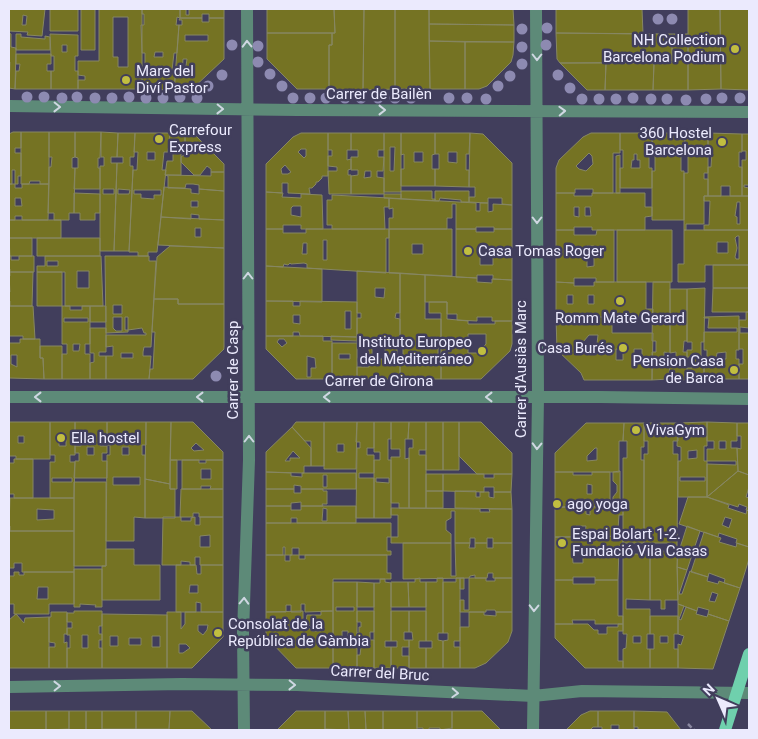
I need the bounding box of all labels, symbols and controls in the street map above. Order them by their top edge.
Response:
place label: NH Collection Barcelona Podium [603,31,725,66]
one-way arrow [242,39,252,47]
marker: NH Collection Barcelona Podium [729,43,741,55]
one-way arrow [532,54,542,62]
place label: Mare del Diví Pastor [136,62,208,97]
marker: Mare del Diví Pastor [120,74,132,86]
street label: Carrer de Bailèn [326,85,432,103]
one-way arrow [54,102,62,112]
one-way arrow [216,104,224,114]
one-way arrow [379,105,387,115]
one-way arrow [559,106,567,116]
place label: Carrefour Express [169,121,232,156]
place label: 360 Hostel Barcelona [639,124,712,159]
marker: Carrefour Express [153,133,165,145]
marker: 360 Hostel Barcelona [716,136,728,148]
one-way arrow [532,216,542,224]
place label: Casa Tomas Roger [478,242,604,260]
marker: Casa Tomas Roger [462,245,474,257]
one-way arrow [243,272,253,280]
marker: Romm Mate Gerard [614,295,626,307]
street label: Carrer d'Ausiàs Marc [512,300,530,438]
place label: Romm Mate Gerard [555,309,685,327]
street label: Carrer de Casp [224,321,242,419]
place label: Instituto Europeo del Mediterráneo [358,333,472,368]
place label: Casa Burés [537,339,613,357]
marker: Casa Burés [617,342,629,354]
marker: Instituto Europeo del Mediterráneo [476,345,488,357]
place label: Pension Casa de Barca [633,352,724,387]
marker: Pension Casa de Barca [728,364,740,376]
street label: Carrer de Girona [325,372,433,390]
one-way arrow [33,392,41,402]
one-way arrow [196,392,204,402]
one-way arrow [322,392,330,402]
one-way arrow [485,392,492,402]
place label: VivaGym [646,421,705,439]
marker: VivaGym [630,424,642,436]
place label: Ella hostel [71,429,140,447]
marker: Ella hostel [55,432,67,444]
one-way arrow [244,434,254,442]
one-way arrow [532,442,542,450]
place label: ago yoga [567,495,628,513]
marker: ago yoga [551,498,563,510]
place label: Espai Bolart 1-2. Fundació Vila Casas [572,525,707,560]
marker: Espai Bolart 1-2. Fundació Vila Casas [556,537,568,549]
one-way arrow [239,597,249,604]
one-way arrow [529,604,539,612]
place label: Consolat de la República de Gàmbia [228,615,369,650]
marker: Consolat de la República de Gàmbia [212,627,224,639]
street label: Carrer del Bruc [330,661,430,685]
north arrow [693,674,743,724]
one-way arrow [289,680,297,690]
one-way arrow [54,681,62,691]
text: N [700,681,718,699]
one-way arrow [451,687,459,698]

